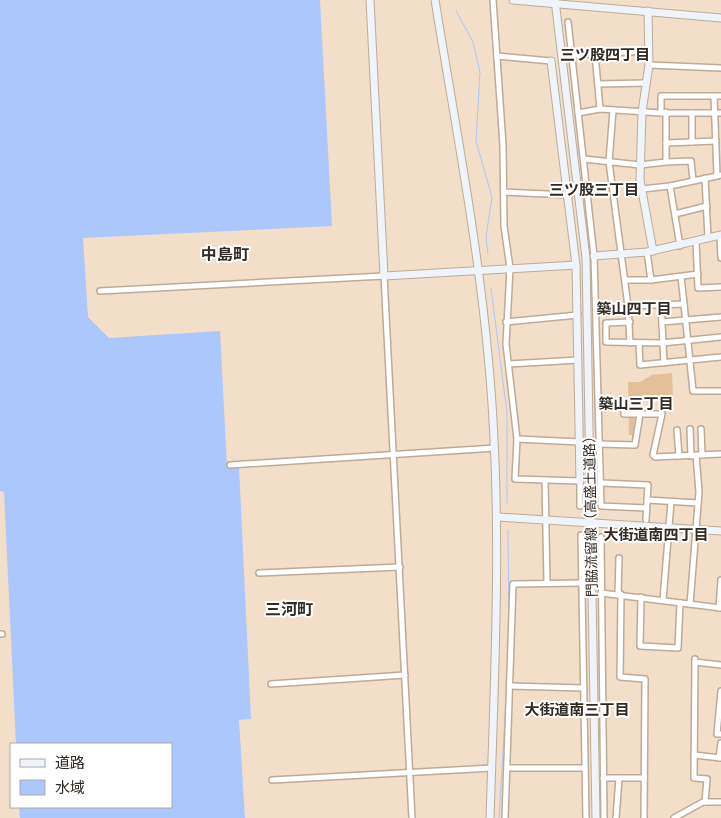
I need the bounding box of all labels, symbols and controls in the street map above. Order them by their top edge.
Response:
district label: 三ツ股四丁目 [560,46,650,64]
district label: 三ツ股三丁目 [549,181,639,199]
district label: 中島町 [201,245,249,265]
district label: 築山四丁目 [596,300,672,318]
district label: 築山三丁目 [598,395,674,413]
street label: 門脇流留線（高盛土道路） [581,429,601,597]
district label: 大街道南四丁目 [603,526,709,544]
district label: 三河町 [265,600,313,620]
district label: 大街道南三丁目 [524,701,630,719]
legend [10,743,172,808]
text: 道路 [55,754,85,772]
text: 水域 [55,779,85,797]

